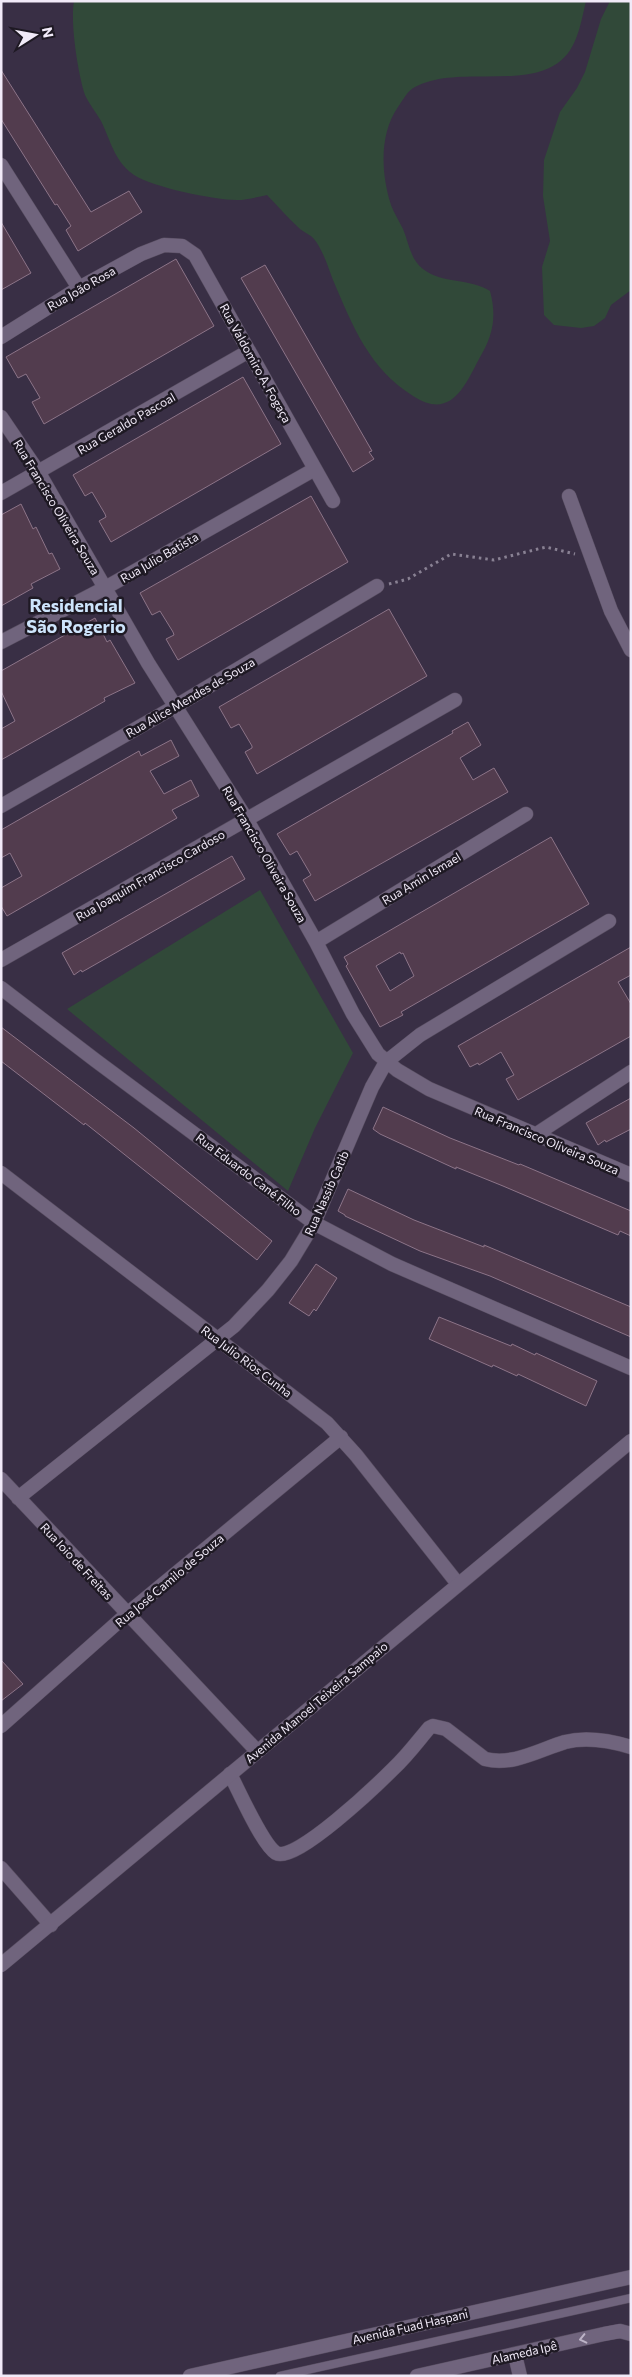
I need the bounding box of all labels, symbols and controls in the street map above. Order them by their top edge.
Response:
north arrow [10,10,60,60]
text: N [39,26,58,39]
street label: Rua João Rosa [45,263,118,314]
street label: Rua Valdomiro A. Fogaça [217,301,295,425]
street label: Rua Geraldo Pascoal [75,389,177,457]
street label: Rua Francisco Oliveira Souza [11,437,103,577]
street label: Rua Julio Batista [118,529,201,586]
district label: Residencial São Rogerio [26,594,126,637]
street label: Rua Alice Mendes de Souza [123,654,257,740]
street label: Rua Francisco Oliveira Souza [220,783,310,925]
street label: Rua Joaquim Francisco Cardoso [73,826,228,924]
street label: Rua Amin Ismael [379,849,463,907]
street label: Rua Francisco Oliveira Souza [473,1103,621,1177]
street label: Rua Eduardo Cané Filho [194,1130,304,1218]
street label: Rua Nassib Catib [301,1148,351,1238]
street label: Rua Julio Rios Cunha [198,1322,295,1400]
street label: Rua Ioio de Freitas [38,1520,116,1602]
street label: Rua José Camilo de Souza [112,1531,227,1630]
street label: Avenida Manoel Teixeira Sampaio [242,1638,390,1766]
street label: Avenida Fuad Haspani [351,2306,469,2346]
one-way arrow [579,2333,588,2344]
street label: Alameda Ipê [490,2338,558,2366]

